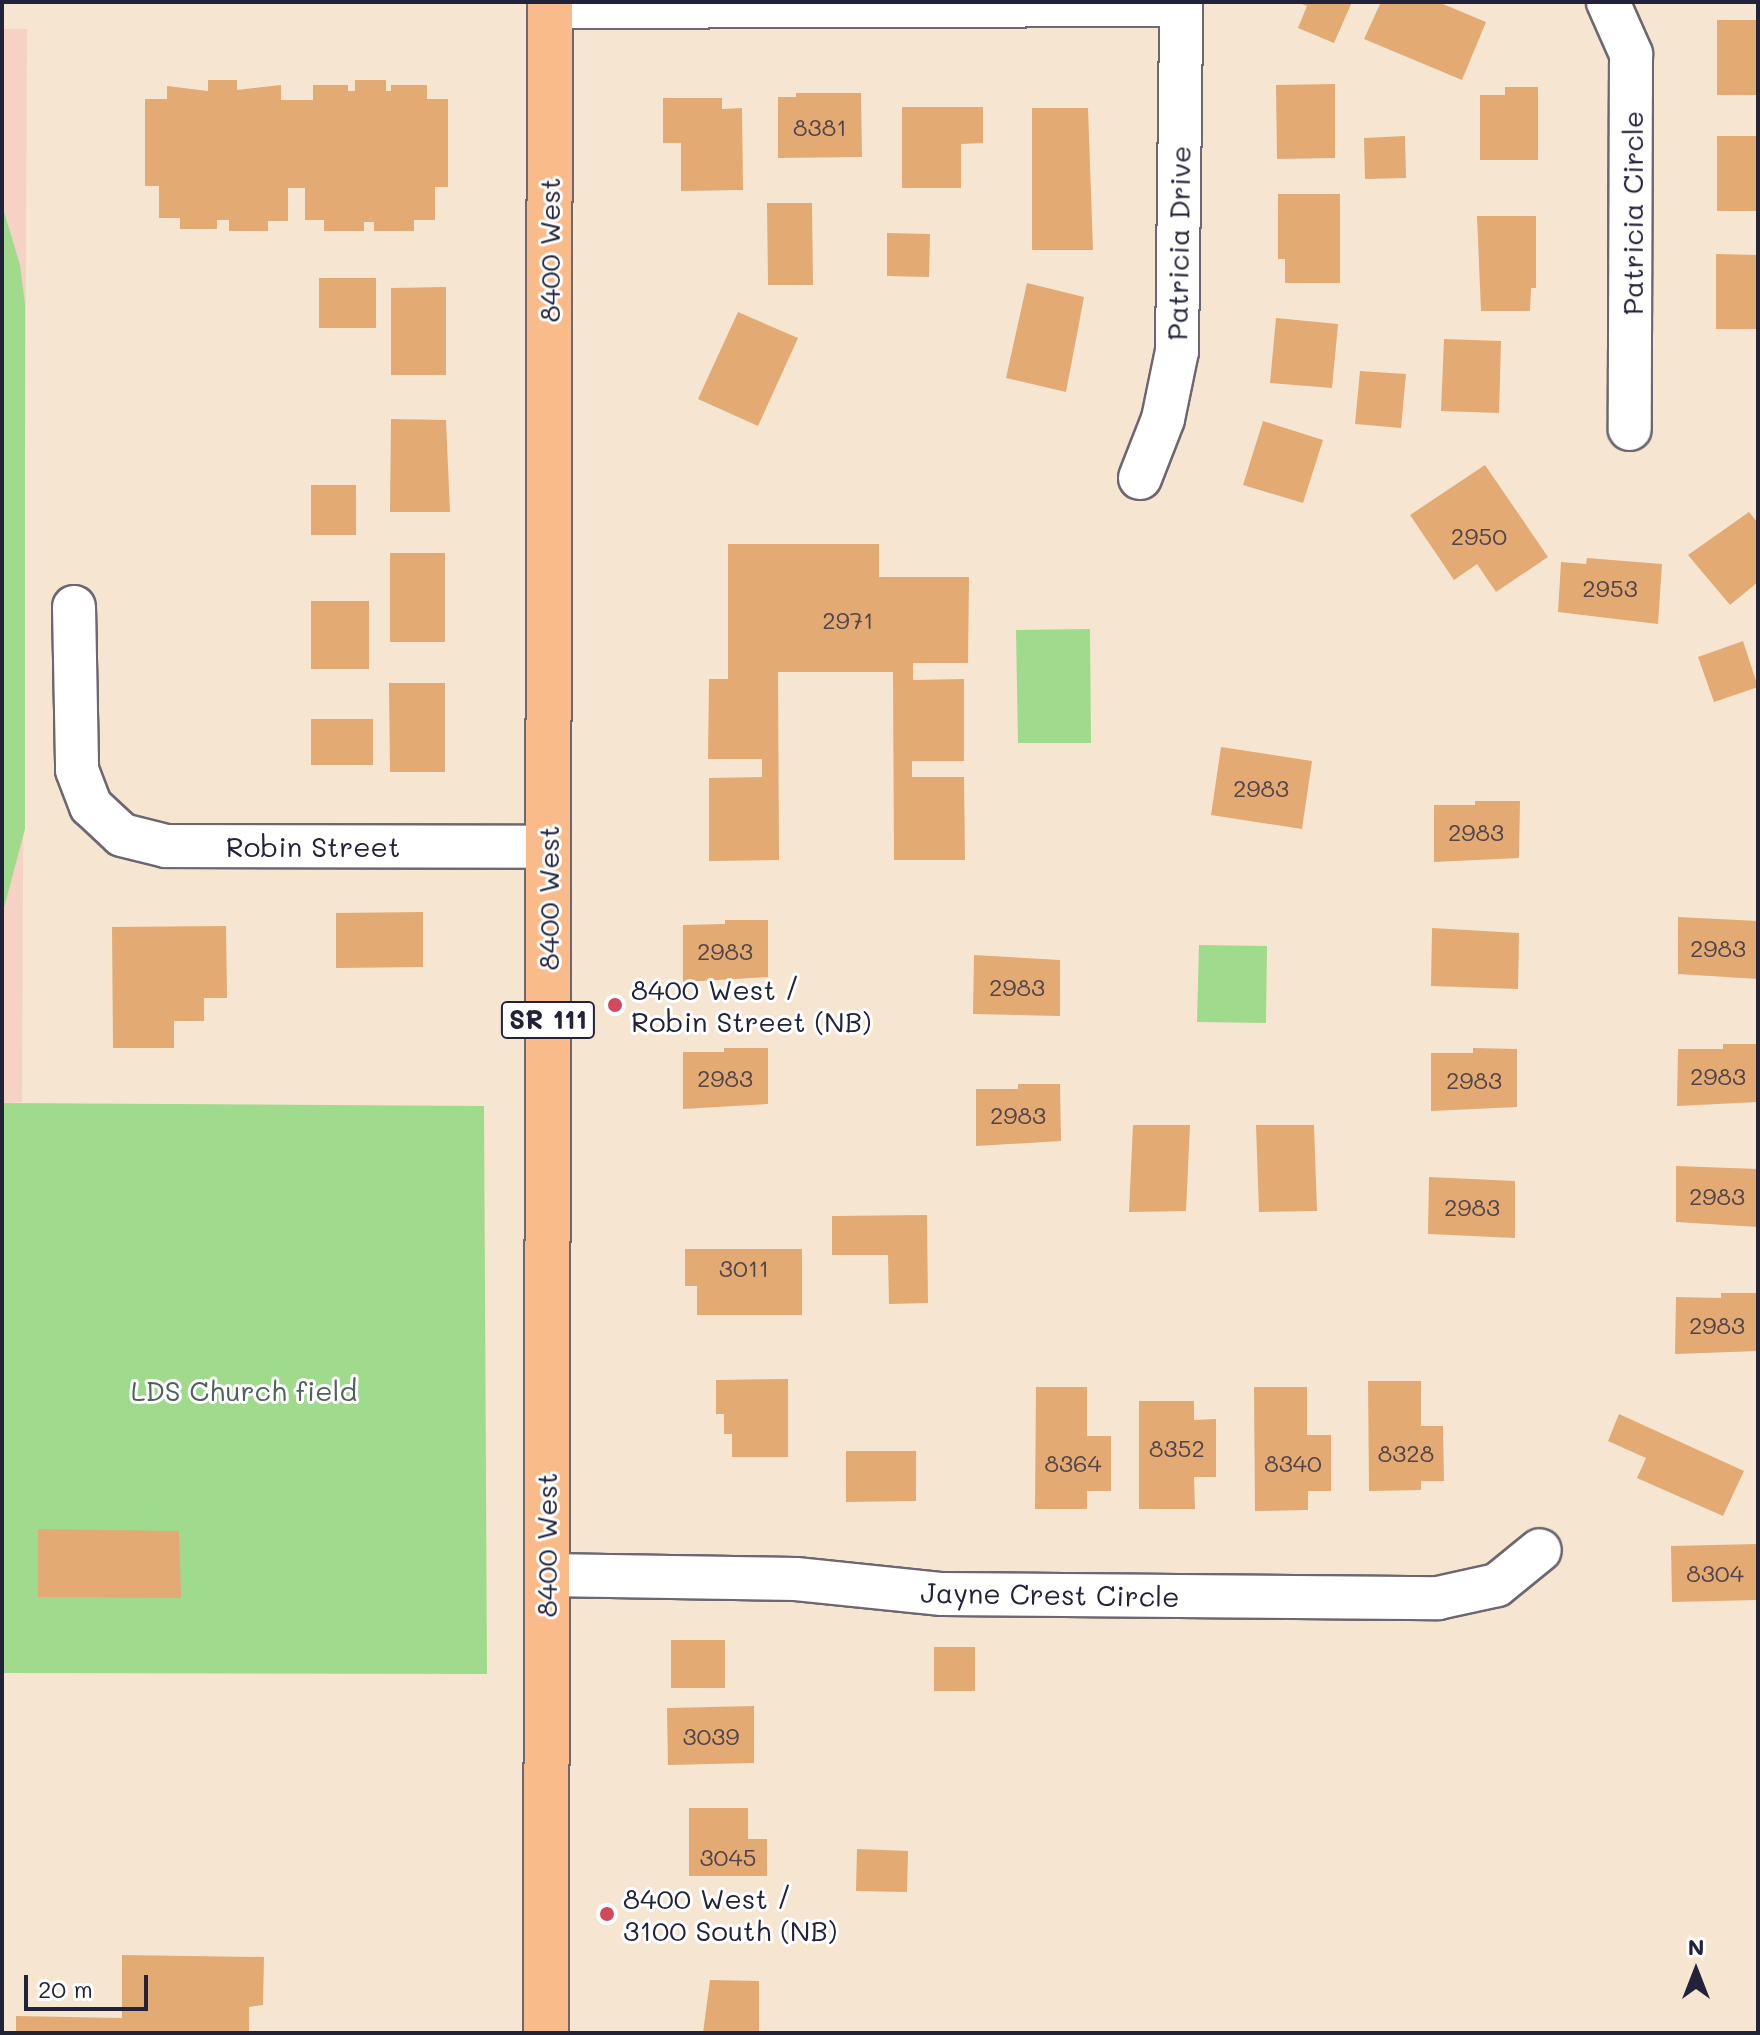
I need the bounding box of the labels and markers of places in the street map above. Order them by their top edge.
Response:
place label: 8400 West / Robin Street (NB) [631,972,872,1038]
marker: 8400 West / Robin Street (NB) [606,996,624,1014]
place label: 8400 West / 3100 South (NB) [623,1881,837,1947]
marker: 8400 West / 3100 South (NB) [598,1905,616,1923]

